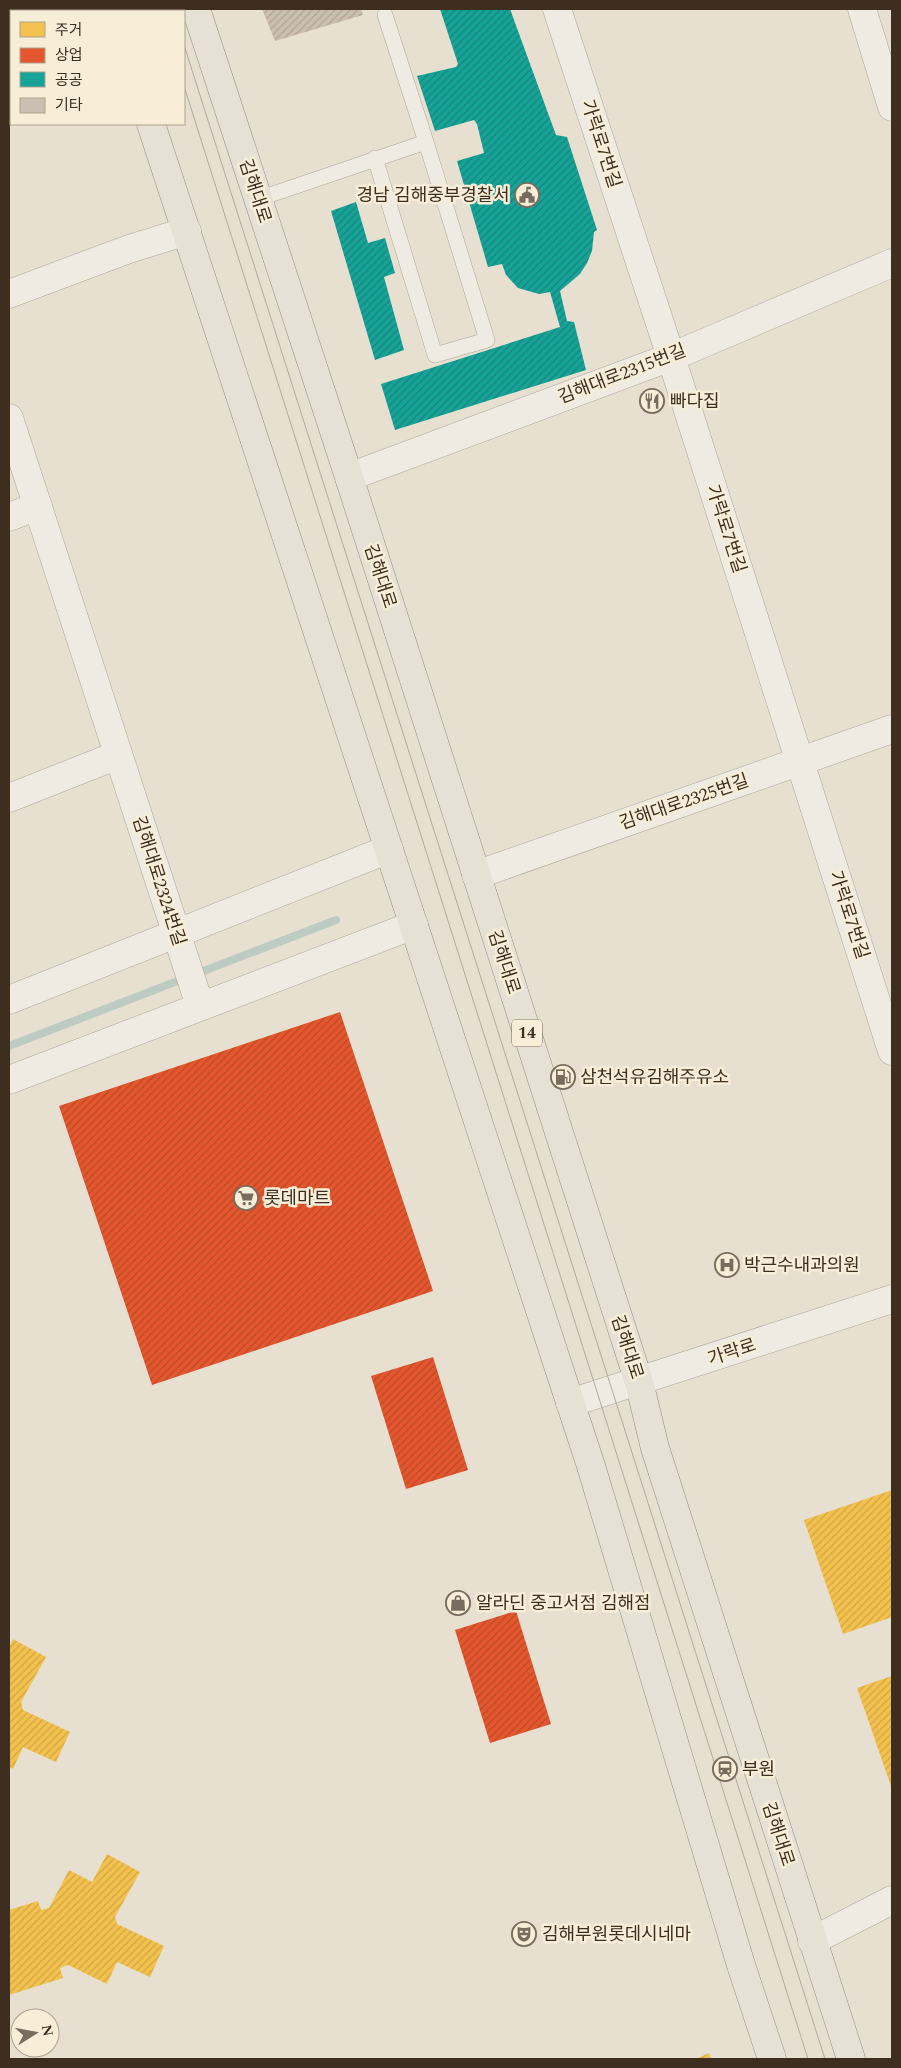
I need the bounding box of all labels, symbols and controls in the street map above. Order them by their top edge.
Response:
legend [10,10,185,125]
text: 주거 [55,19,83,42]
text: 상업 [55,44,83,67]
text: 공공 [55,69,83,92]
text: 기타 [55,94,83,117]
street label: 가락로7번길 [574,96,628,192]
street label: 김해대로 [232,155,278,227]
place label: 경남 김해중부경찰서 [356,182,510,209]
public building icon: 경남 김해중부경찰서 [514,182,540,208]
street label: 김해대로2315번길 [554,337,690,411]
restaurant icon: 빠다집 [639,388,665,414]
place label: 빠다집 [670,388,720,415]
street label: 가락로7번길 [699,481,753,577]
street label: 김해대로 [357,540,403,612]
street label: 김해대로2325번길 [616,767,752,837]
street label: 김해대로2324번길 [125,812,193,950]
street label: 가락로7번길 [822,867,876,963]
street label: 김해대로 [481,926,527,998]
road number: 14 [512,1020,542,1046]
fuel station icon: 삼천석유김해주유소 [550,1064,576,1090]
place label: 삼천석유김해주유소 [580,1064,729,1091]
supermarket icon: 롯데마트 [233,1185,259,1211]
place label: 롯데마트 [264,1185,330,1212]
hospital icon: 박근수내과의원 [714,1252,740,1278]
place label: 박근수내과의원 [744,1252,860,1279]
street label: 김해대로 [604,1311,650,1383]
street label: 가락로 [704,1331,760,1373]
shop icon: 알라딘 중고서점 김해점 [445,1590,471,1616]
place label: 알라딘 중고서점 김해점 [476,1590,651,1617]
station icon: 부원 [712,1756,738,1782]
place label: 부원 [742,1756,775,1783]
street label: 김해대로 [755,1798,801,1870]
theatre icon: 김해부원롯데시네마 [511,1921,537,1947]
place label: 김해부원롯데시네마 [542,1921,691,1948]
north arrow [10,2008,60,2058]
text: N [36,2023,59,2038]

